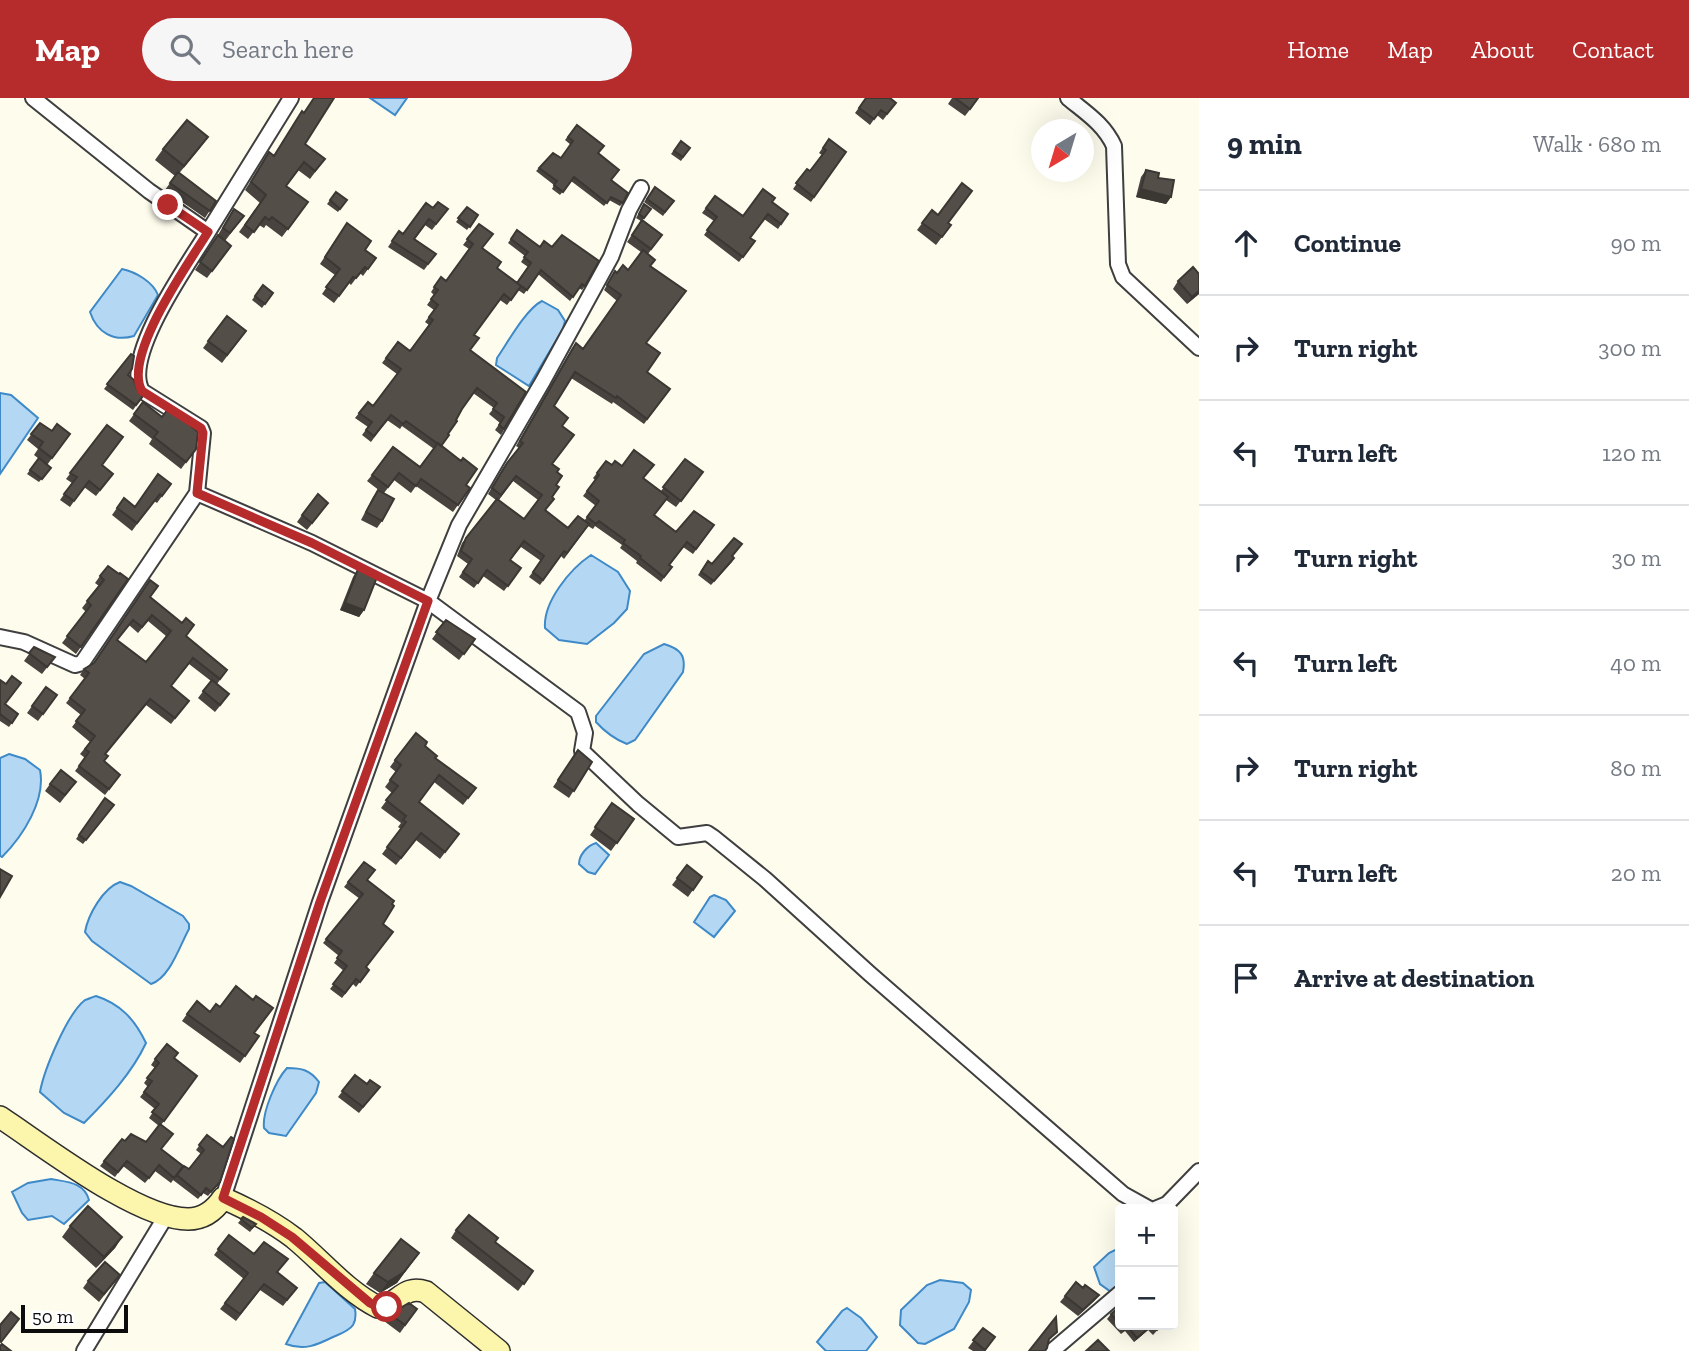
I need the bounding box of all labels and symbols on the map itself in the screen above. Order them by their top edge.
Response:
north arrow [1031,119,1094,182]
route end [152,189,183,220]
route start [371,1291,402,1322]
scale bar [21,1302,128,1334]

